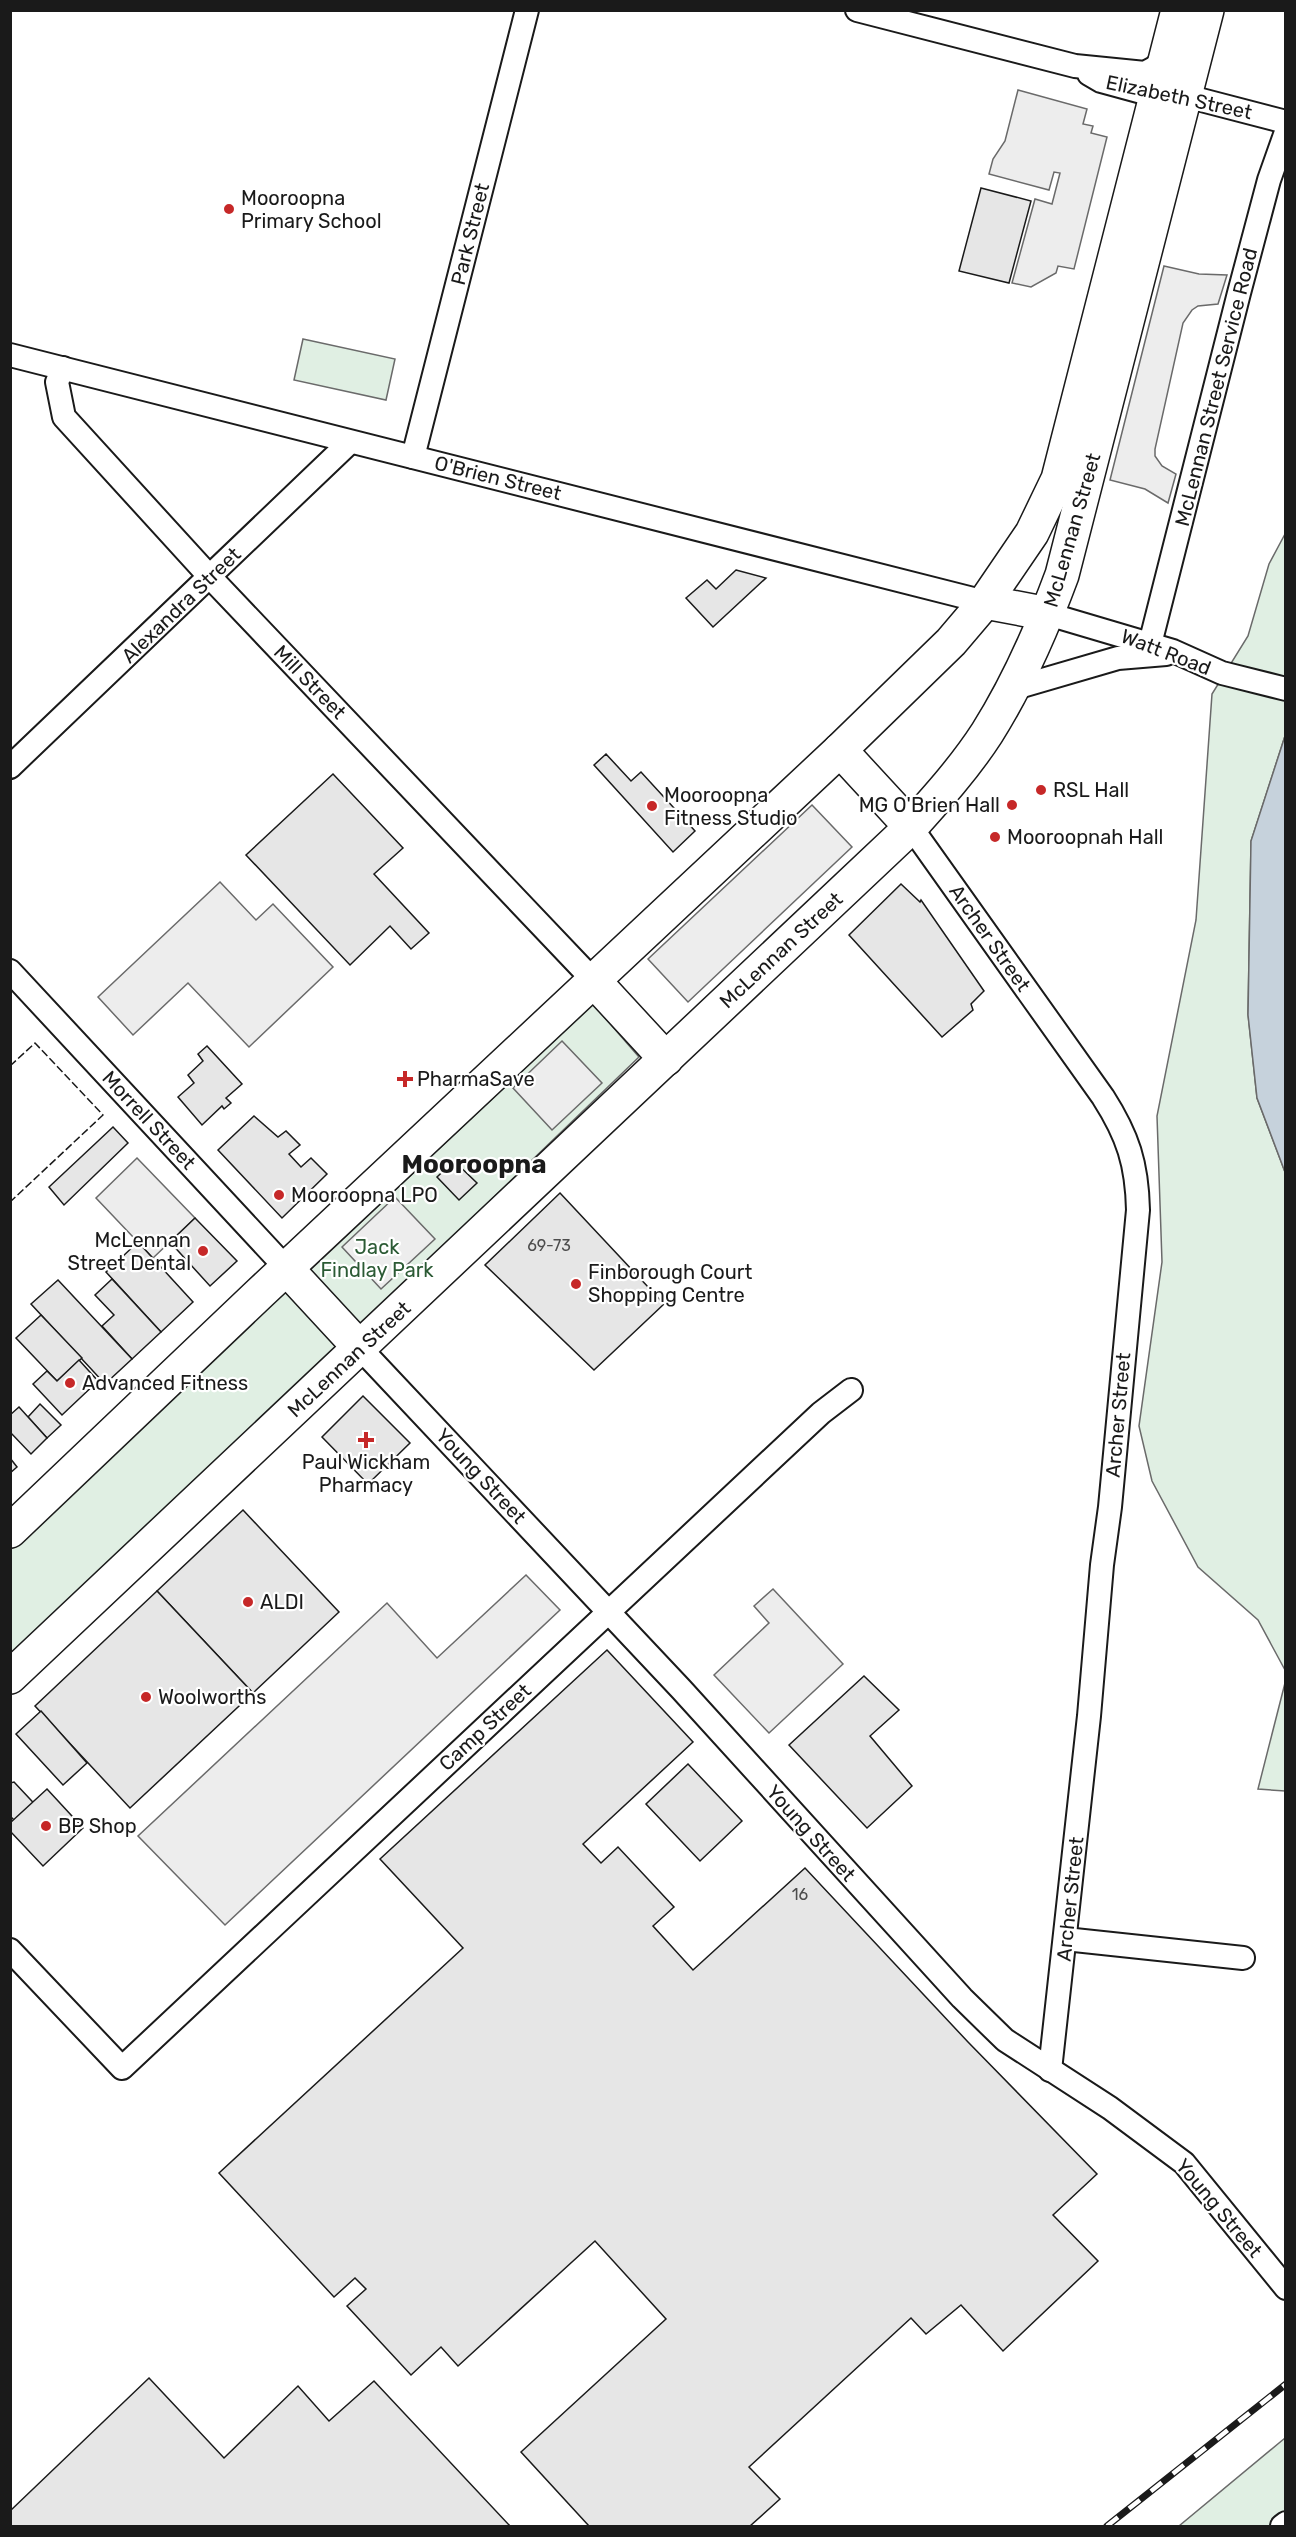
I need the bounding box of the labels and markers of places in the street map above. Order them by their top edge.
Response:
place label: Mooroopna Primary School [241,186,382,233]
marker: Mooroopna Primary School [222,202,236,216]
place label: RSL Hall [1053,778,1129,802]
place label: Mooroopna Fitness Studio [664,783,797,830]
marker: RSL Hall [1034,783,1048,797]
place label: MG O'Brien Hall [859,793,1000,817]
marker: MG O'Brien Hall [1005,798,1019,812]
marker: Mooroopna Fitness Studio [645,799,659,813]
place label: Mooroopnah Hall [1007,825,1163,849]
marker: Mooroopnah Hall [988,830,1002,844]
place label: PharmaSave [417,1067,535,1091]
marker: PharmaSave [398,1072,412,1086]
place label: Mooroopna LPO [291,1183,438,1207]
marker: Mooroopna LPO [272,1188,286,1202]
place label: McLennan Street Dental [68,1228,191,1275]
marker: McLennan Street Dental [196,1244,210,1258]
place label: Finborough Court Shopping Centre [588,1260,752,1307]
marker: Finborough Court Shopping Centre [569,1277,583,1291]
place label: Advanced Fitness [82,1371,248,1395]
marker: Advanced Fitness [63,1376,77,1390]
marker: Paul Wickham Pharmacy [359,1433,373,1447]
place label: Paul Wickham Pharmacy [302,1450,430,1497]
place label: ALDI [260,1590,304,1614]
marker: ALDI [241,1595,255,1609]
place label: Woolworths [158,1685,266,1709]
marker: Woolworths [139,1690,153,1704]
place label: BP Shop [58,1814,137,1838]
marker: BP Shop [39,1819,53,1833]

